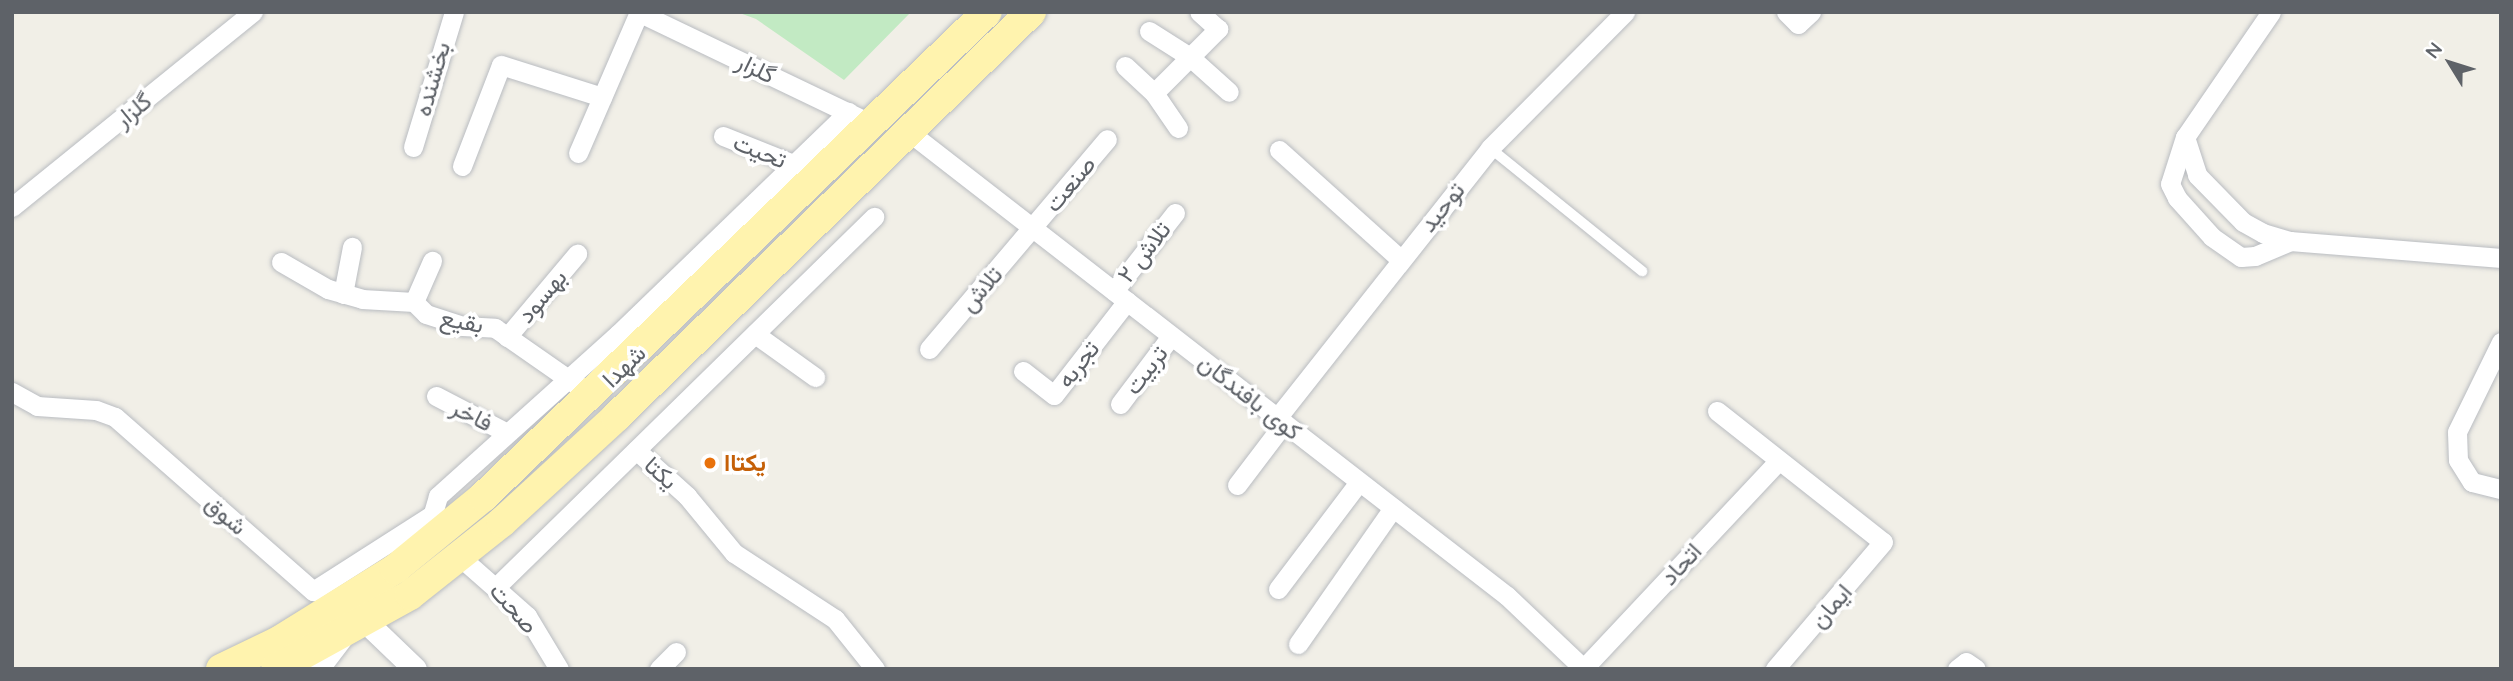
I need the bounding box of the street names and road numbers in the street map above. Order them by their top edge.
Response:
street label: بخشنده [408,39,456,119]
street label: گلزار [732,46,780,90]
street label: گلزار [109,86,157,134]
street label: تحیت [729,127,791,175]
street label: صنعت [1038,150,1102,218]
street label: توحید [1413,176,1471,238]
street label: تلاش ۲ [1111,216,1177,288]
street label: تلاش [953,260,1009,318]
street label: بهسود [511,263,573,329]
street label: بقیع [438,303,486,339]
street label: تجربه [1051,335,1105,393]
street label: شهدا [596,339,652,393]
street label: تربیت [1118,340,1174,400]
street label: کوی بافندگان [1193,348,1307,446]
street label: فاخر [446,393,498,437]
street label: یکتا [638,451,684,495]
street label: شوق [199,489,253,541]
street label: اتحاد [1654,537,1708,591]
street label: صحت [484,577,544,639]
street label: ایمان [1804,578,1858,634]

